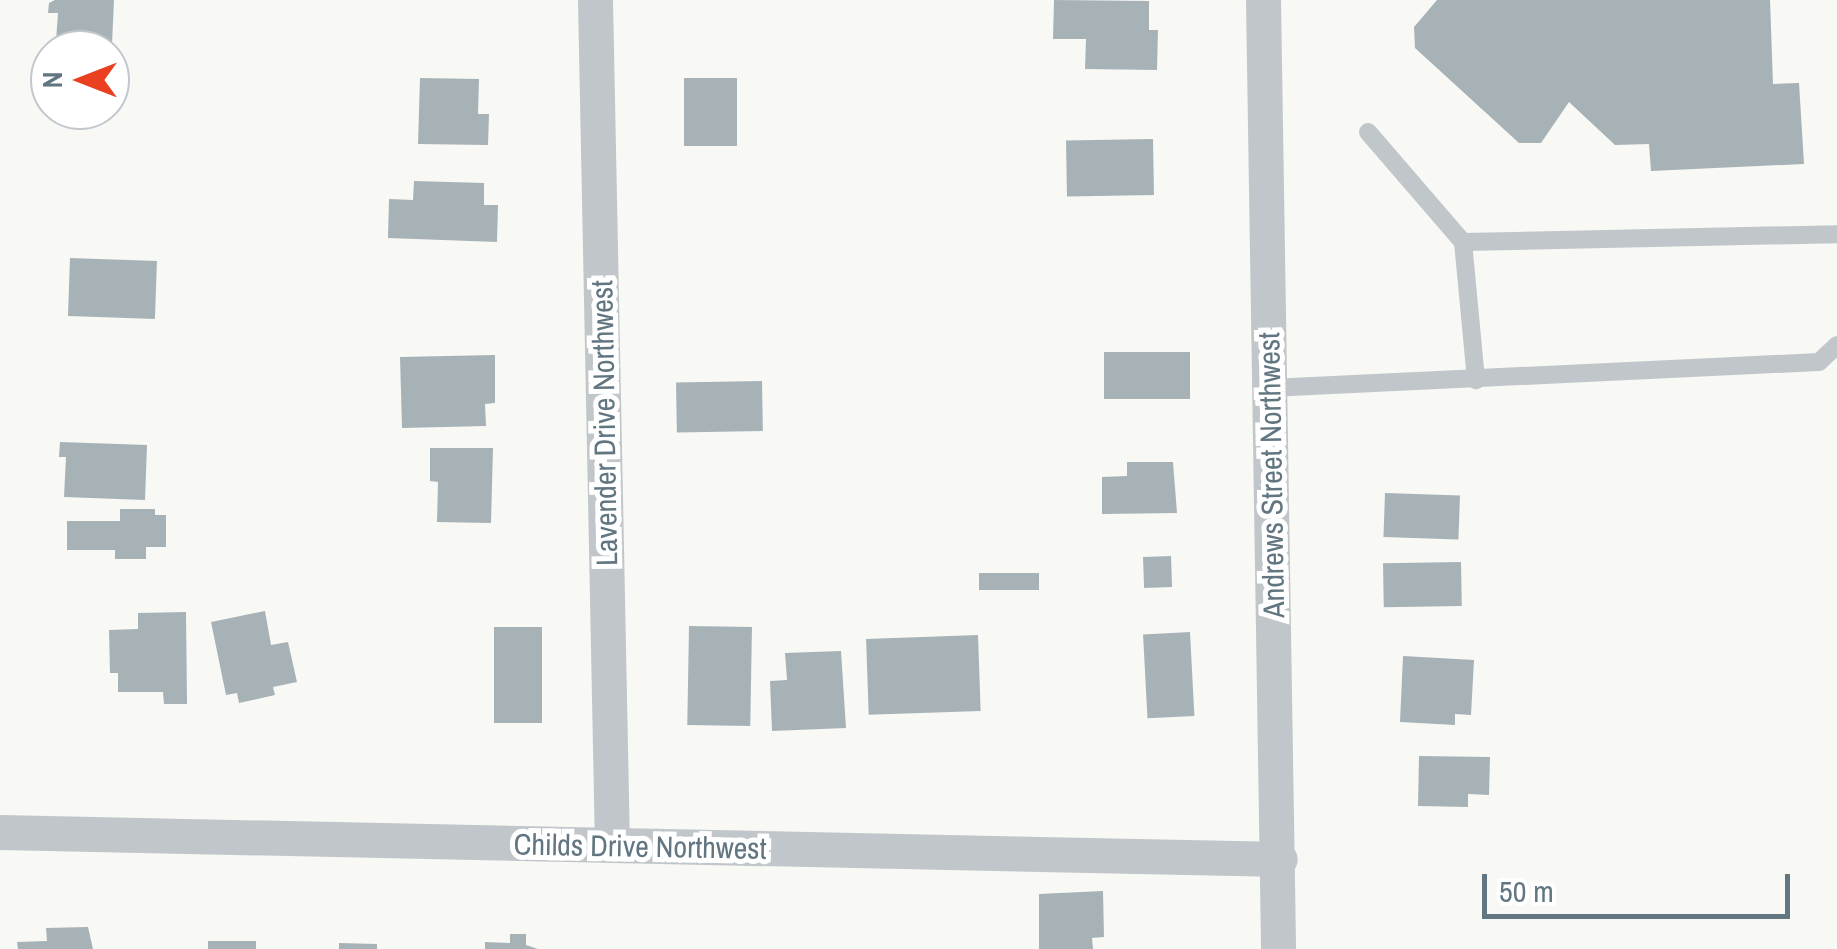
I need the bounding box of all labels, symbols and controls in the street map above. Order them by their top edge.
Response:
north arrow [30,30,130,130]
text: N [33,72,71,88]
street label: Lavender Drive Northwest [584,280,624,566]
street label: Andrews Street Northwest [1251,332,1291,618]
street label: Childs Drive Northwest [513,826,767,866]
scale bar [1487,854,1794,916]
text: 50 m [1499,871,1554,911]

